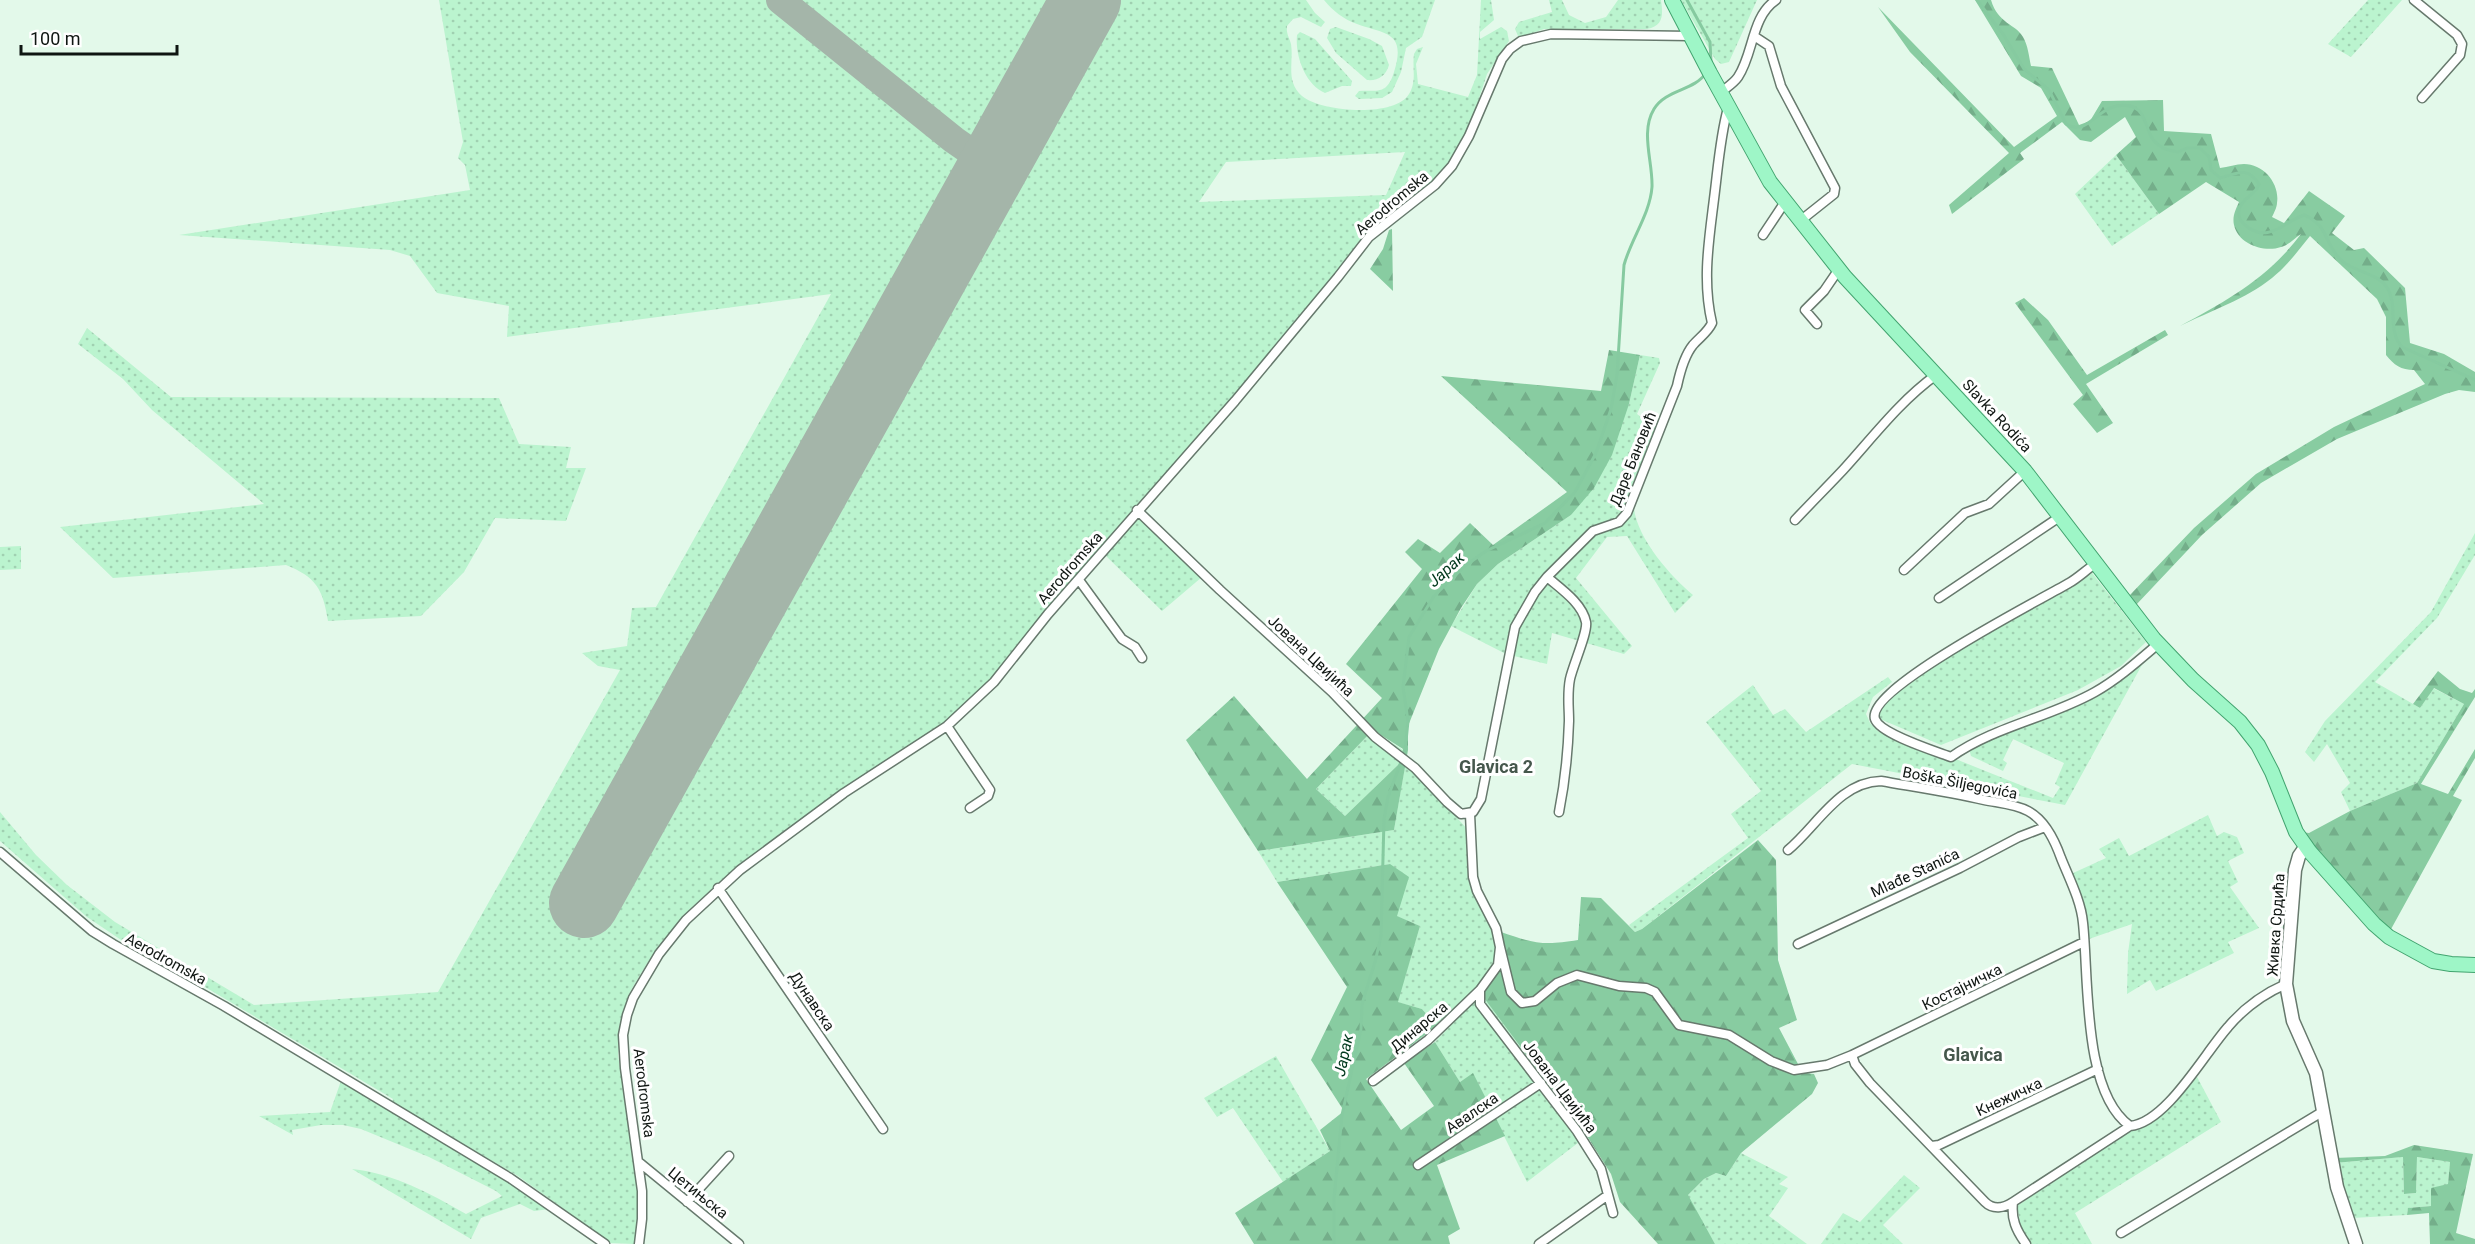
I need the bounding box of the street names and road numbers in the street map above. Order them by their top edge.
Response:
street label: Aerodromska [1352,167,1432,239]
street label: Slavka Rodića [1959,376,2035,456]
street label: Даре Бановић [1606,409,1660,509]
street label: Aerodromska [1034,528,1106,608]
street label: Јована Цвијића [1264,611,1358,701]
street label: Boška Šiljegovića [1901,763,2019,803]
street label: Mlađe Stanića [1868,845,1962,901]
street label: Живка Срдића [2263,873,2289,977]
street label: Aerodromska [122,929,210,989]
street label: Костајничка [1919,960,2005,1014]
street label: Дунавска [786,968,838,1034]
street label: Динарска [1387,998,1451,1056]
street label: Јована Цвијића [1519,1037,1601,1137]
street label: Aerodromska [630,1047,658,1139]
street label: Кнежичка [1973,1074,2045,1120]
street label: Авалска [1442,1089,1502,1137]
street label: Цетињска [664,1163,732,1223]

